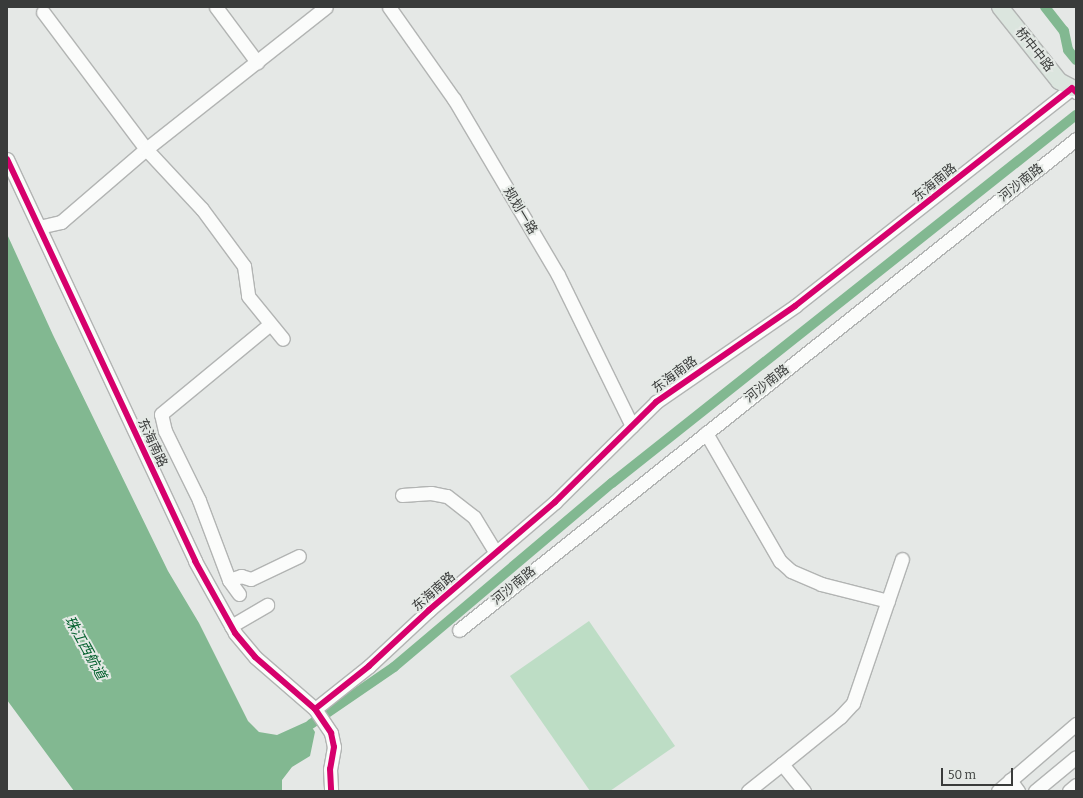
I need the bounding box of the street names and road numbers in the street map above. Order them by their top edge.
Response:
street label: 桥中中路 [1012,25,1056,75]
street label: 东海南路 [910,161,960,205]
street label: 河沙南路 [996,161,1046,205]
street label: 规划一路 [500,185,540,237]
street label: 东海南路 [649,353,701,397]
street label: 河沙南路 [742,362,792,406]
street label: 东海南路 [134,416,170,470]
street label: 河沙南路 [489,564,539,608]
street label: 东海南路 [409,569,459,615]

